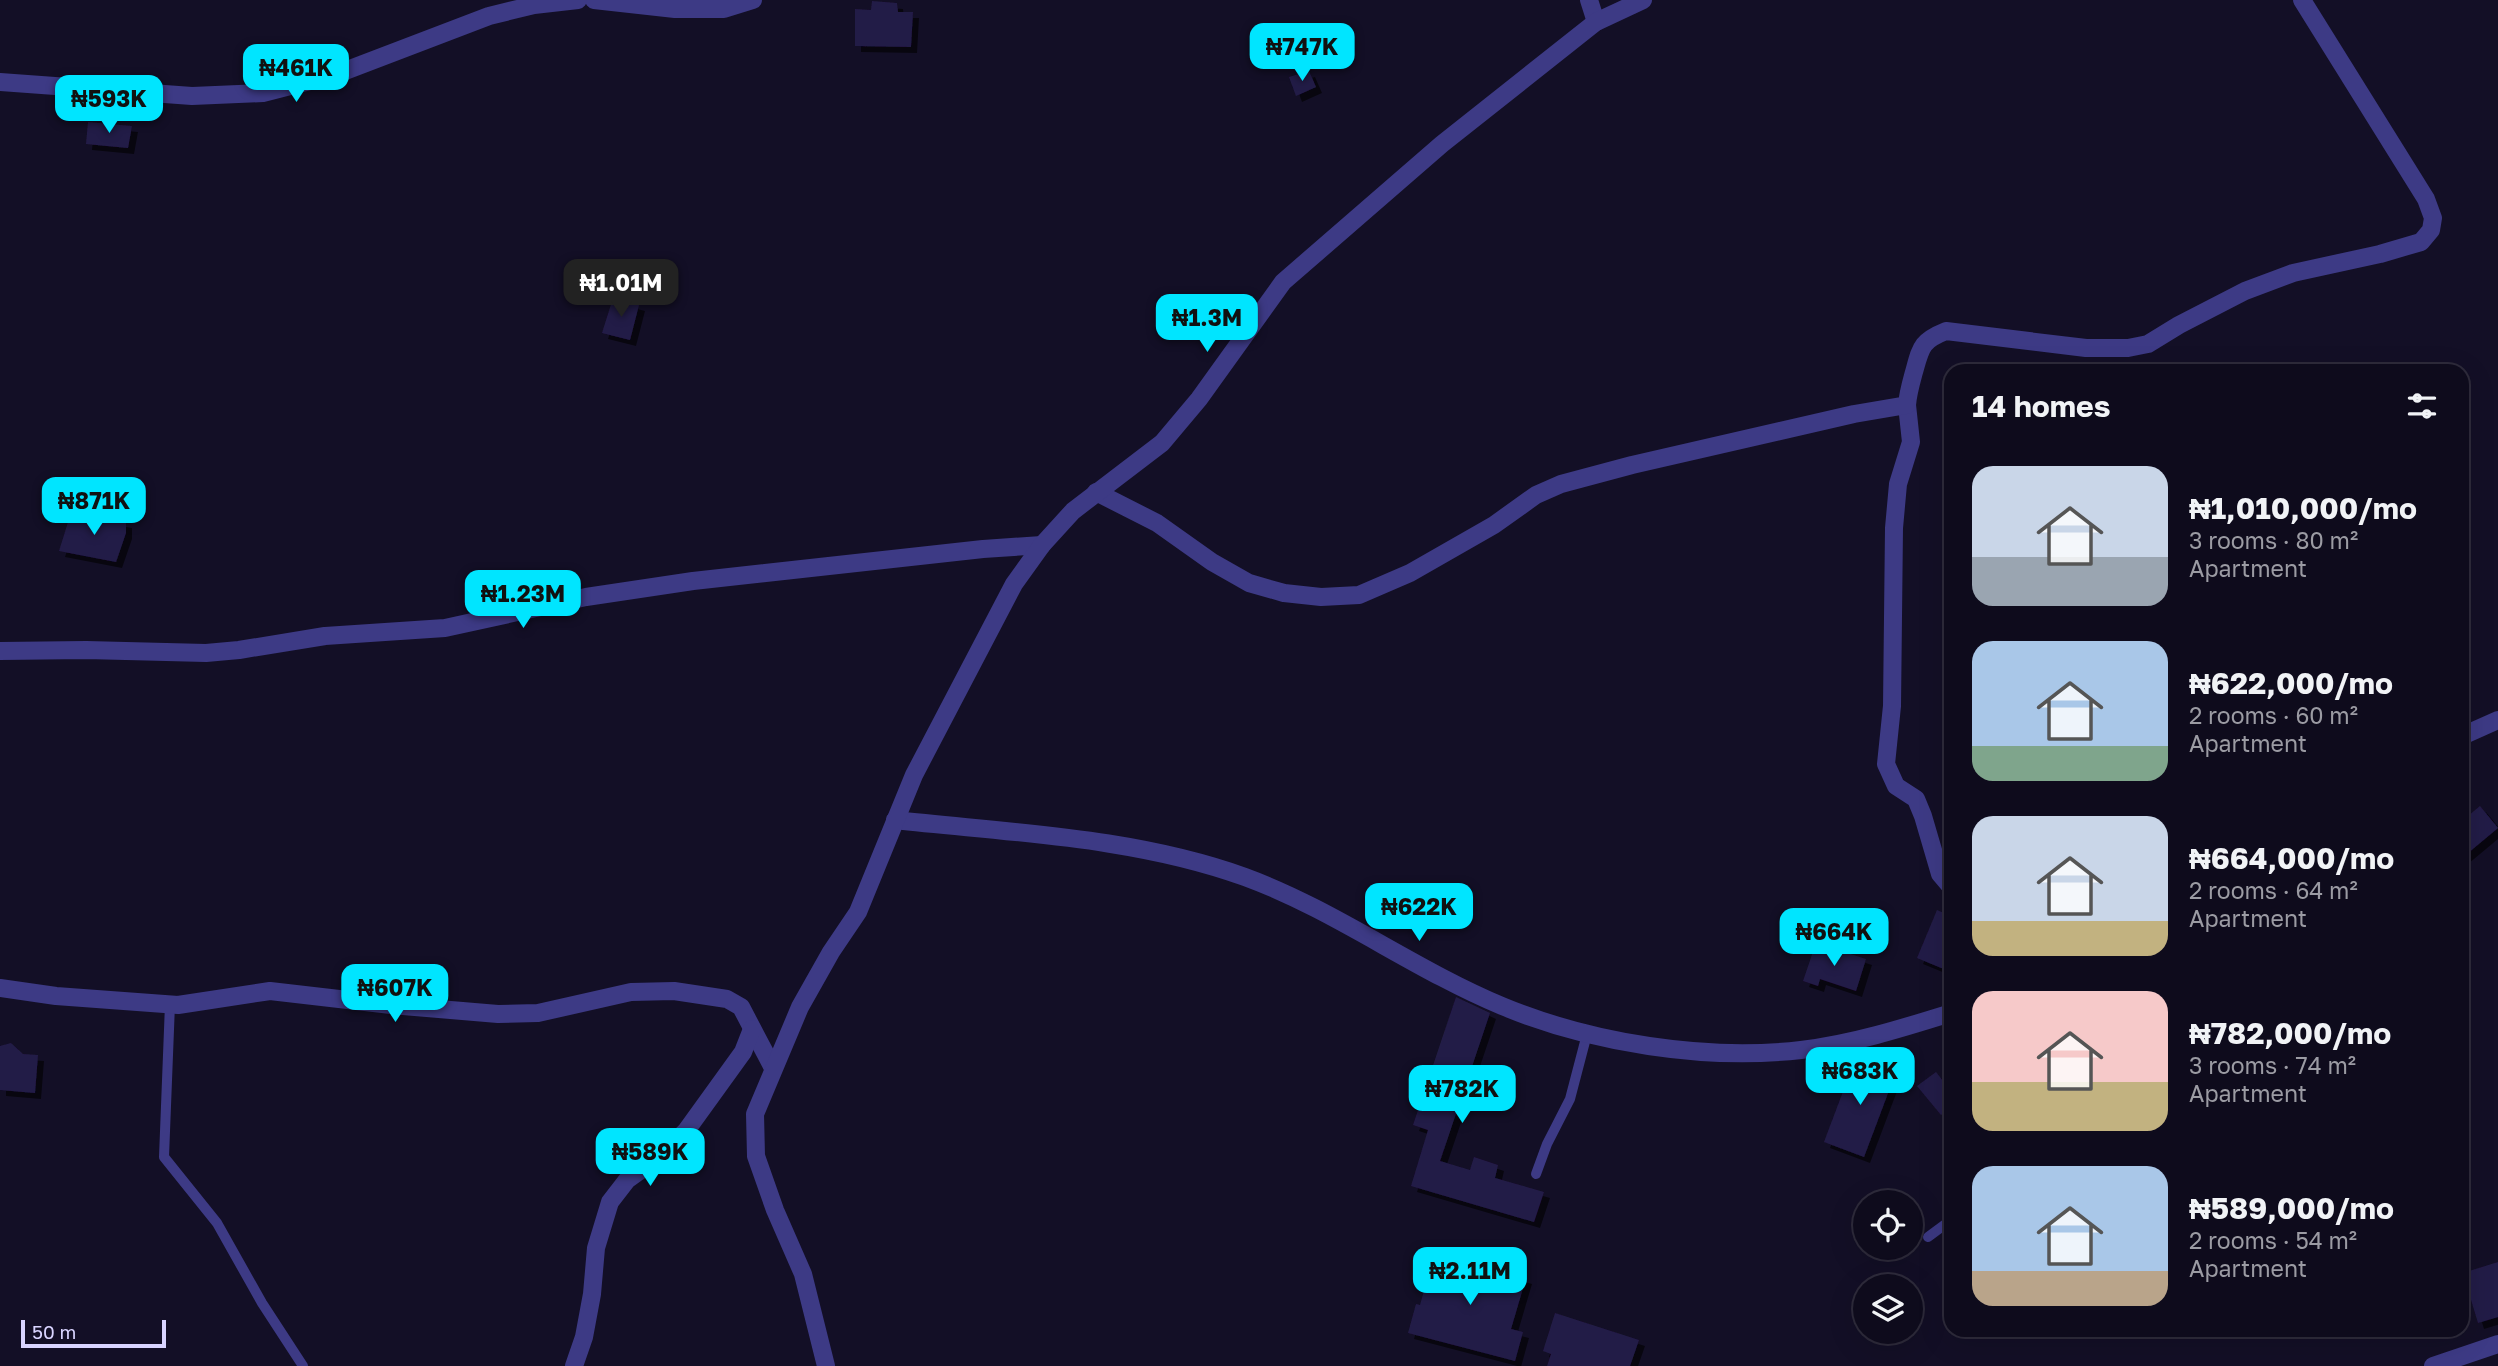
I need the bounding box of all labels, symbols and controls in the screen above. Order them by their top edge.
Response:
pin: ₦747K [1253,24,1351,83]
text: ₦747K [1266,32,1338,60]
pin: ₦461K [247,44,345,104]
text: ₦461K [259,53,333,81]
pin: ₦593K [60,76,158,135]
text: ₦593K [71,84,147,112]
pin: ₦1.01M [564,260,678,319]
text: ₦1.01M [579,268,663,296]
pin: ₦1.3M [1158,294,1256,354]
text: ₦1.3M [1172,303,1242,331]
icon: filters [2403,387,2441,425]
text: 14 homes [1972,388,2111,424]
pin: ₦871K [45,477,143,537]
text: ₦871K [58,486,130,514]
text: ₦1,010,000/mo [2189,490,2417,526]
icon: home [2028,494,2112,578]
text: 3 rooms · 80 m² [2189,526,2358,554]
text: Apartment [2189,554,2307,582]
pin: ₦1.23M [466,570,580,630]
text: ₦1.23M [481,579,565,607]
text: ₦622,000/mo [2189,665,2393,701]
icon: home [2028,669,2112,753]
text: 2 rooms · 60 m² [2189,701,2358,729]
text: Apartment [2189,729,2307,757]
text: ₦664,000/mo [2189,840,2394,876]
icon: home [2028,844,2112,928]
text: 2 rooms · 64 m² [2189,876,2358,904]
pin: ₦622K [1370,884,1468,943]
text: ₦622K [1381,892,1457,920]
text: Apartment [2189,904,2307,932]
pin: ₦664K [1785,908,1883,968]
text: ₦664K [1796,917,1872,945]
pin: ₦607K [346,964,444,1024]
text: ₦607K [357,973,433,1001]
text: ₦782,000/mo [2189,1015,2391,1051]
icon: home [2028,1019,2112,1103]
pin: ₦683K [1811,1048,1909,1107]
text: 3 rooms · 74 m² [2189,1051,2356,1079]
text: ₦683K [1822,1056,1898,1084]
pin: ₦782K [1413,1066,1511,1125]
text: ₦782K [1425,1074,1499,1102]
text: Apartment [2189,1079,2307,1107]
pin: ₦589K [601,1128,699,1188]
text: ₦589K [612,1137,688,1165]
map controls [1853,1190,1923,1344]
button: locate [1853,1190,1923,1260]
text: ₦589,000/mo [2189,1190,2394,1226]
icon: home [2028,1194,2112,1278]
text: 2 rooms · 54 m² [2189,1226,2357,1254]
pin: ₦2.11M [1413,1248,1527,1307]
text: Apartment [2189,1254,2307,1282]
text: ₦2.11M [1429,1256,1511,1284]
button: layers [1853,1274,1923,1344]
scale bar [21,1317,166,1349]
text: 50 m [32,1320,76,1343]

